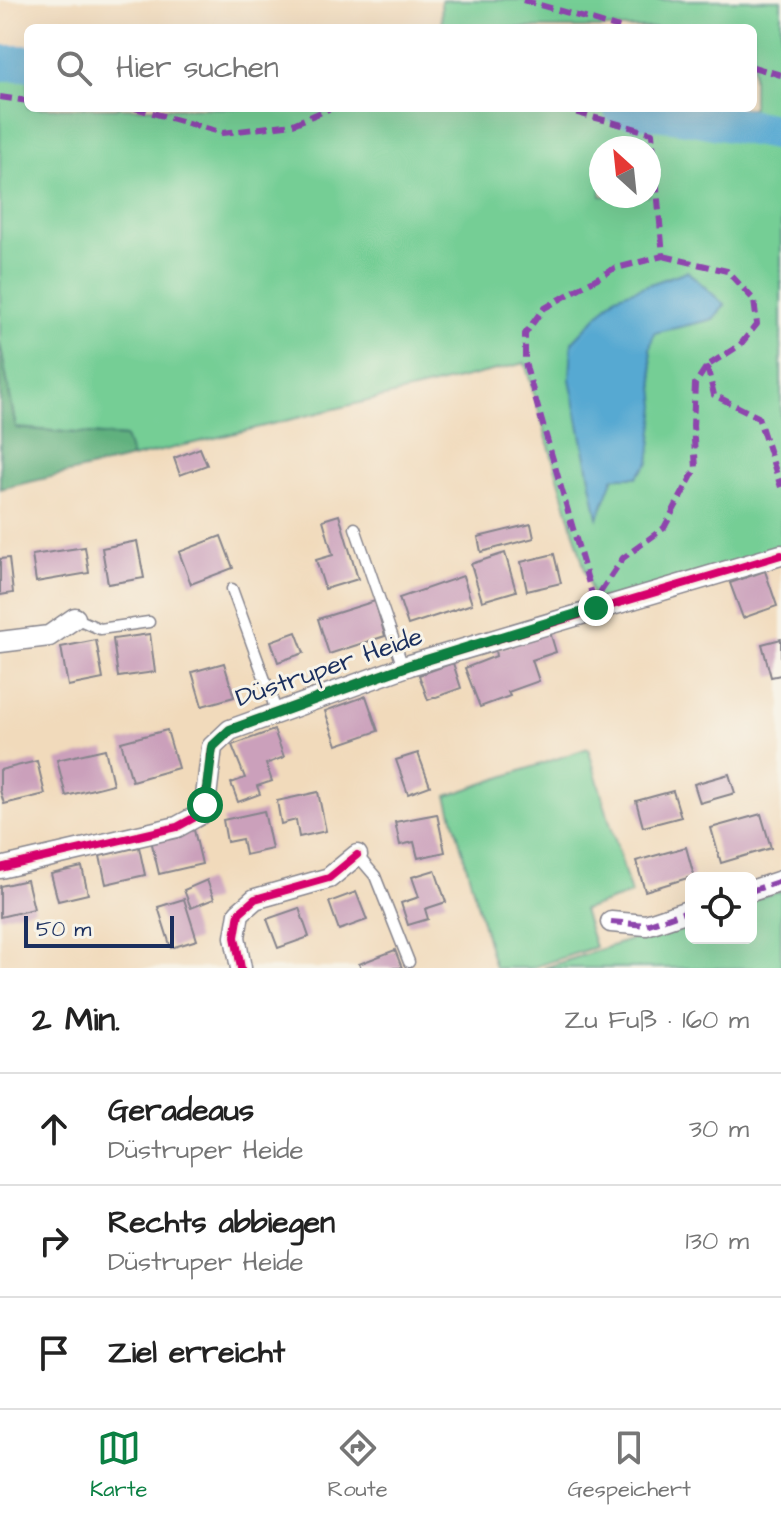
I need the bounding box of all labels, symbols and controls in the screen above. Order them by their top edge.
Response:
search box [24,24,757,112]
icon: search [52,46,96,90]
text: Hier suchen [116,47,279,89]
north arrow [589,136,661,208]
route end [578,590,614,626]
street label: Düstruper Heide [231,618,427,716]
route start [187,787,223,823]
map controls [685,872,757,944]
button: locate [685,872,757,944]
scale bar [24,912,174,948]
text: 50 m [36,914,91,945]
text: 2 Min. [32,996,120,1044]
text: Zu Fuß · 160 m [564,1002,749,1038]
text: Geradeaus [108,1090,254,1132]
icon: ahead [32,1107,76,1151]
text: 30 m [689,1111,749,1147]
text: Düstruper Heide [108,1132,304,1168]
text: Rechts abbiegen [108,1202,335,1244]
icon: right [32,1219,76,1263]
text: 130 m [685,1223,749,1259]
text: Düstruper Heide [108,1244,304,1280]
icon: arrive [32,1331,76,1375]
text: Ziel erreicht [108,1332,285,1374]
tab: Karte [90,1426,147,1505]
tab: Route [328,1426,388,1505]
tab: Gespeichert [568,1426,691,1505]

